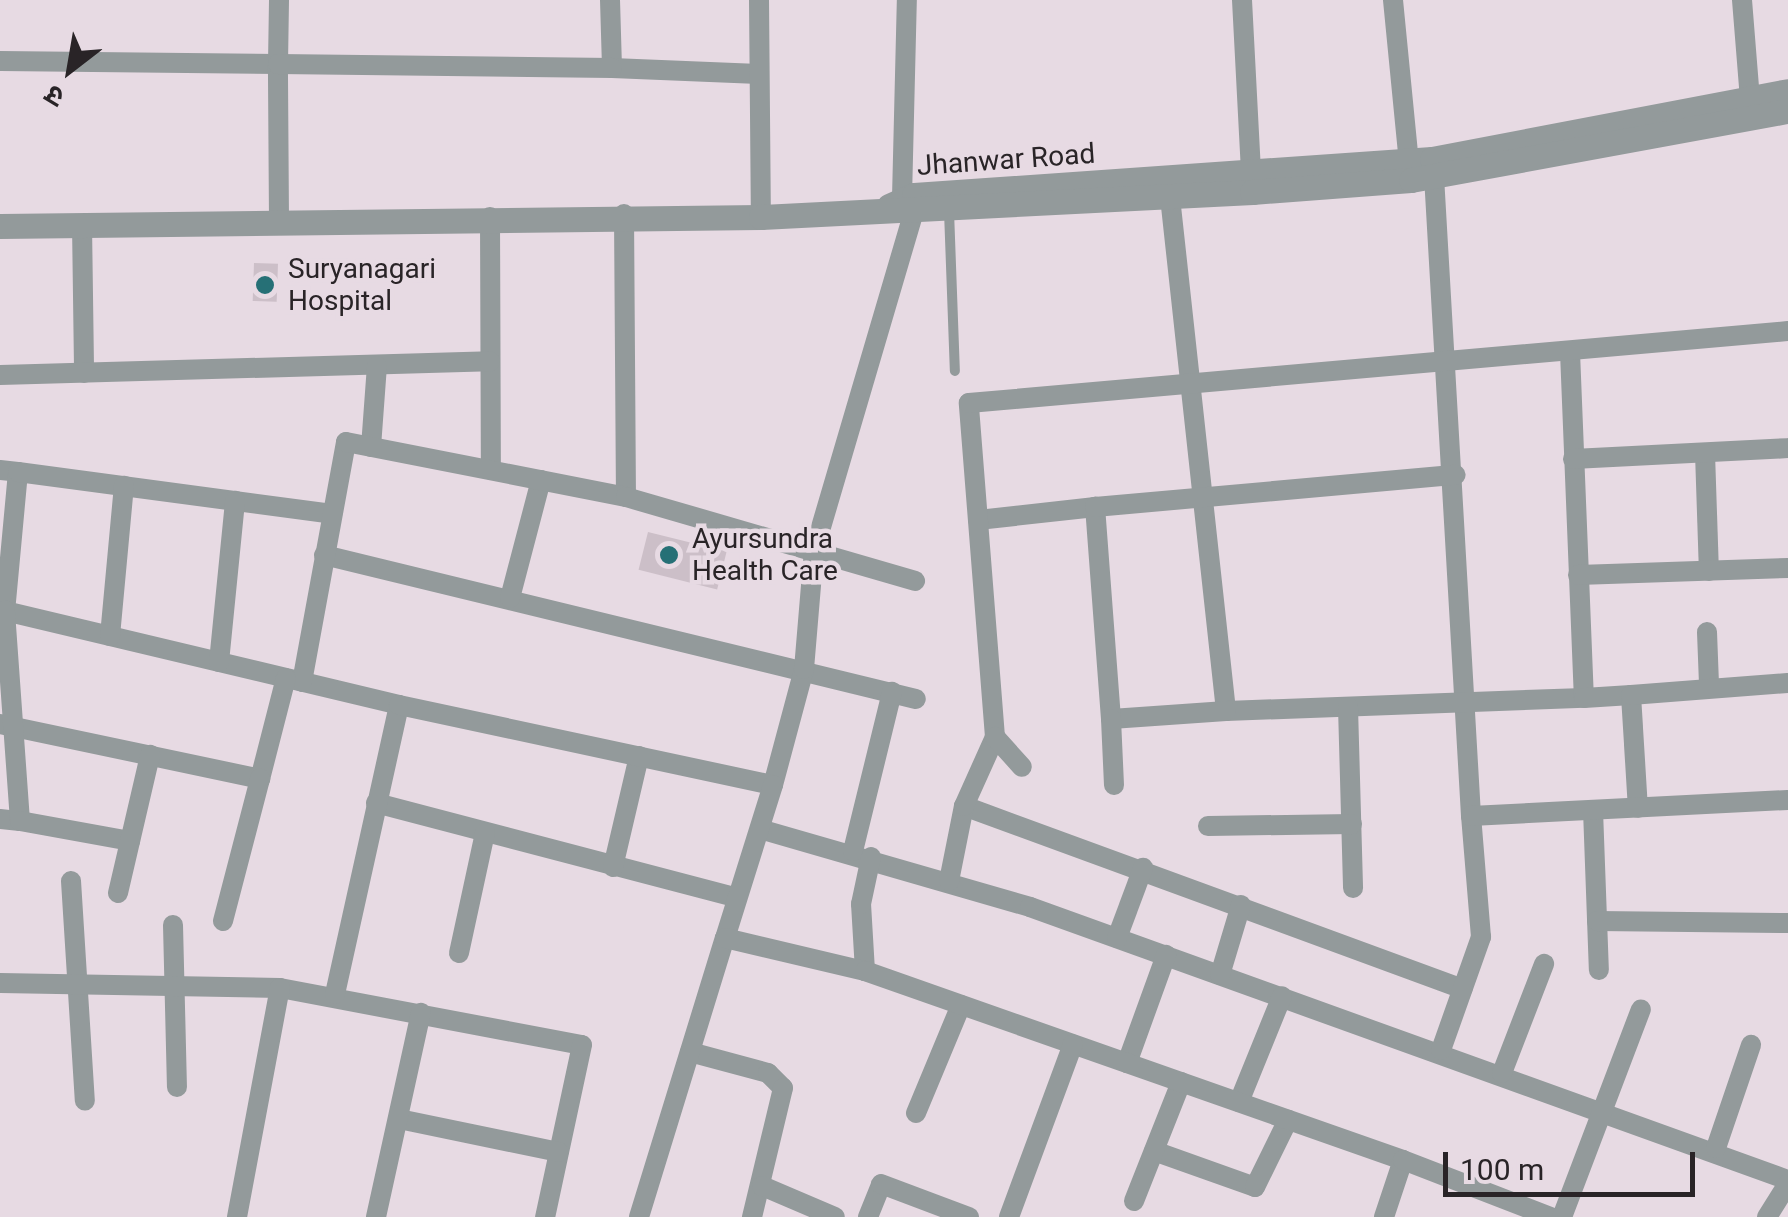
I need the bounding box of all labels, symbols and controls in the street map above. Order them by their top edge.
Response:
north arrow [20,20,120,120]
text: उ [39,78,70,115]
street label: Jhanwar Road [916,137,1096,183]
place label: Suryanagari Hospital [288,252,436,318]
marker: Suryanagari Hospital [252,272,278,298]
place label: Ayursundra Health Care [692,522,838,588]
marker: Ayursundra Health Care [656,542,682,568]
scale bar [1448,1132,1700,1194]
text: 100 m [1460,1152,1544,1187]

